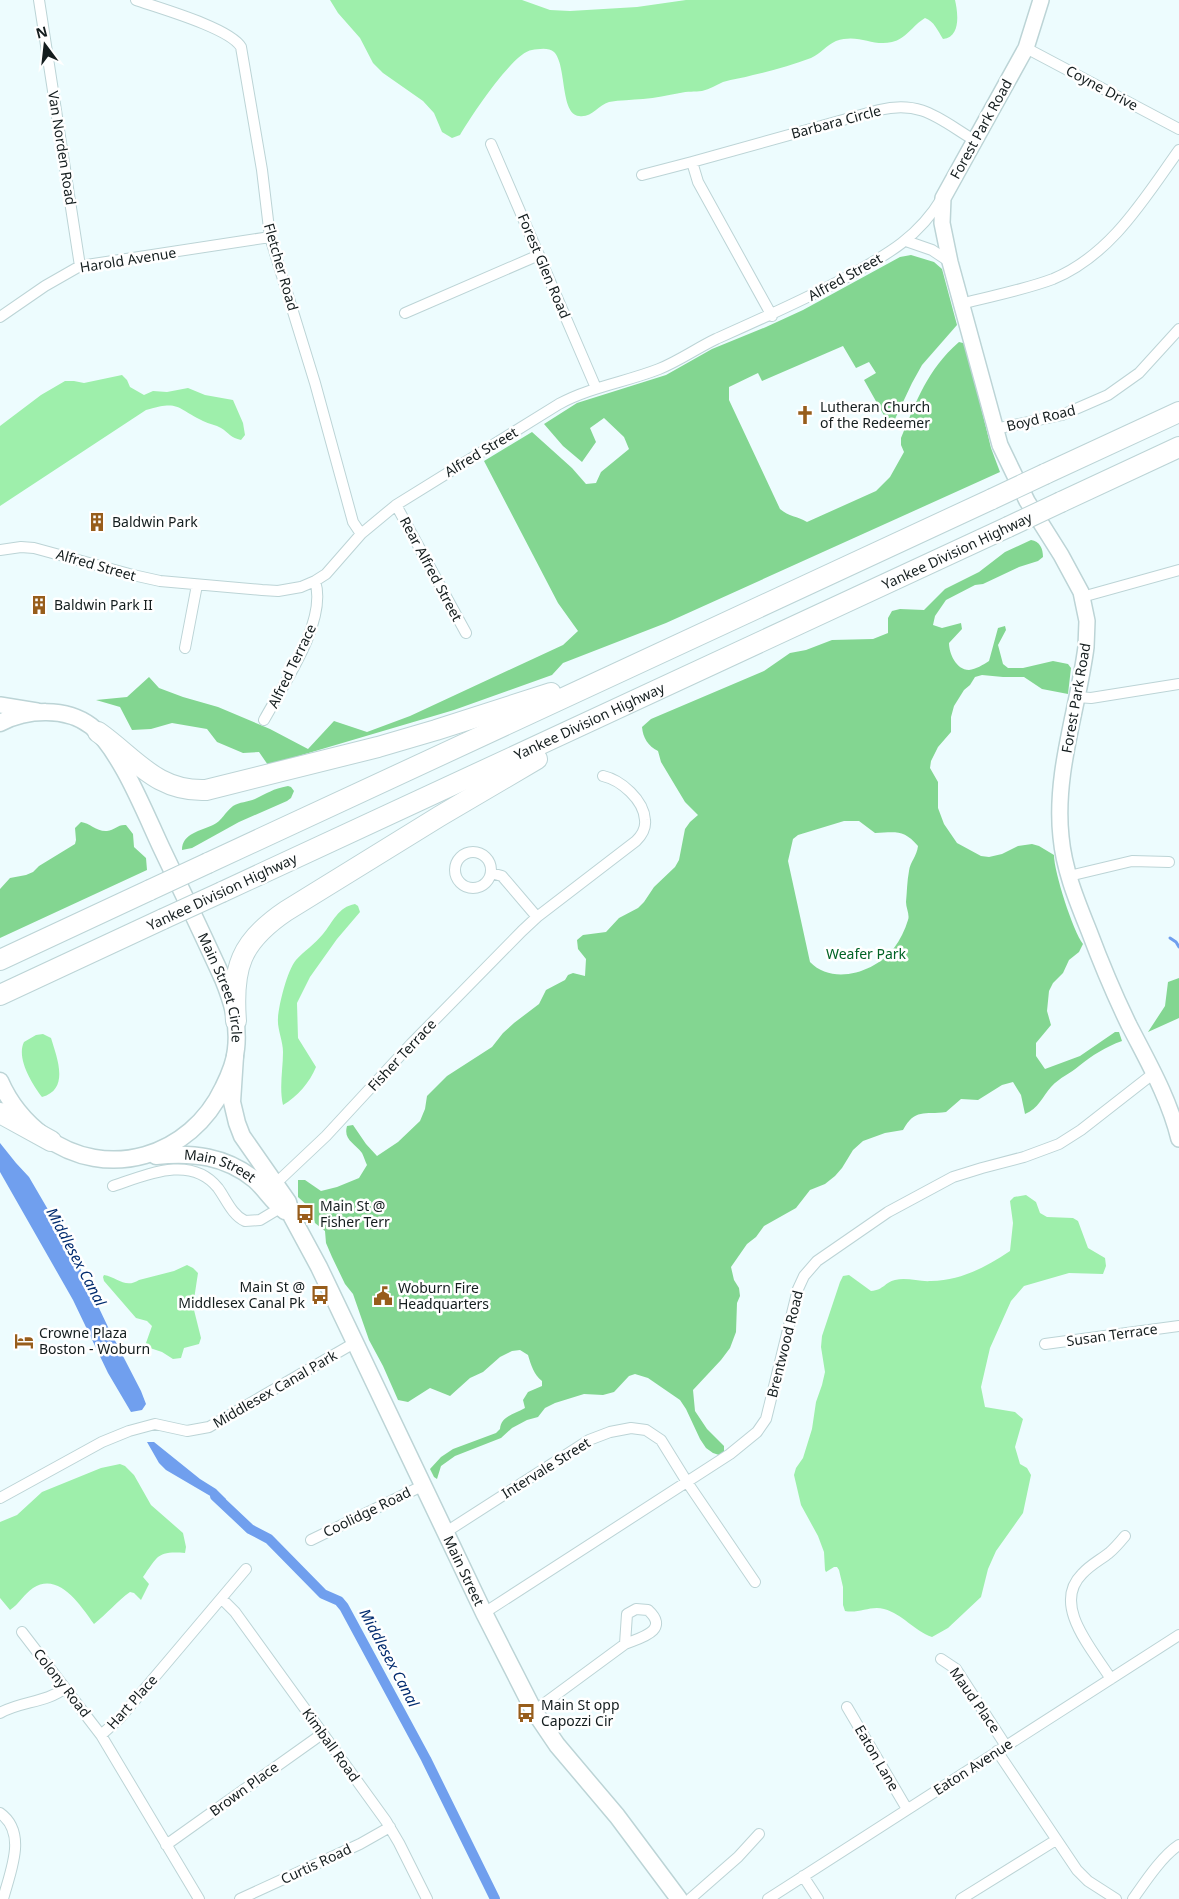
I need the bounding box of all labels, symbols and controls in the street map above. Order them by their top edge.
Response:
north arrow [20,20,70,70]
text: N [34,21,49,43]
street label: Coyne Drive [1063,61,1142,115]
street label: Forest Park Road [945,75,1016,182]
street label: Van Norden Road [44,89,81,206]
street label: Barbara Circle [789,100,883,143]
street label: Forest Glen Road [514,210,575,321]
street label: Fletcher Road [260,221,303,313]
street label: Harold Avenue [78,243,178,276]
street label: Alfred Street [804,248,885,305]
place label: Lutheran Church of the Redeemer [820,397,930,432]
street label: Boyd Road [1004,400,1077,435]
church icon: Lutheran Church of the Redeemer [794,404,816,426]
street label: Alfred Street [441,422,521,481]
street label: Yankee Division Highway [879,507,1036,594]
building icon: Baldwin Park [86,511,108,533]
place label: Baldwin Park [112,512,198,531]
street label: Rear Alfred Street [396,513,467,624]
street label: Alfred Street [54,544,138,585]
building icon: Baldwin Park II [28,594,50,616]
place label: Baldwin Park II [54,595,153,614]
street label: Alfred Terrace [263,620,320,711]
street label: Forest Park Road [1056,641,1095,754]
street label: Yankee Division Highway [511,678,668,764]
street label: Yankee Division Highway [144,848,301,935]
street label: Main Street Circle [194,929,247,1043]
park label: Weafer Park [826,944,907,963]
street label: Fisher Terrace [363,1014,440,1095]
street label: Main Street [184,1145,260,1186]
place label: Main St @ Fisher Terr [320,1196,390,1231]
bus stop icon: Main St @ Fisher Terr [294,1203,316,1225]
water label: Middlesex Canal [43,1204,112,1310]
place label: Main St @ Middlesex Canal Pk [178,1277,306,1312]
place label: Woburn Fire Headquarters [398,1278,489,1313]
bus stop icon: Main St @ Middlesex Canal Pk [309,1284,331,1306]
public building icon: Woburn Fire Headquarters [372,1285,394,1307]
street label: Brentwood Road [762,1288,807,1400]
street label: Susan Terrace [1065,1319,1159,1350]
place label: Crowne Plaza Boston - Woburn [39,1323,150,1358]
hotel icon: Crowne Plaza Boston - Woburn [13,1330,35,1352]
street label: Middlesex Canal Park [209,1345,341,1432]
street label: Intervale Street [498,1433,594,1502]
street label: Coolidge Road [320,1482,414,1541]
street label: Main Street [439,1532,489,1609]
water label: Middlesex Canal [356,1605,425,1711]
street label: Colony Road [30,1644,95,1721]
street label: Maud Place [946,1663,1005,1736]
street label: Hart Place [102,1670,161,1733]
place label: Main St opp Capozzi Cir [541,1695,620,1730]
bus stop icon: Main St opp Capozzi Cir [515,1702,537,1724]
street label: Kimball Road [298,1704,364,1785]
street label: Eaton Lane [851,1721,904,1794]
street label: Eaton Avenue [930,1734,1016,1799]
street label: Brown Place [206,1757,282,1820]
street label: Curtis Road [277,1839,354,1888]

